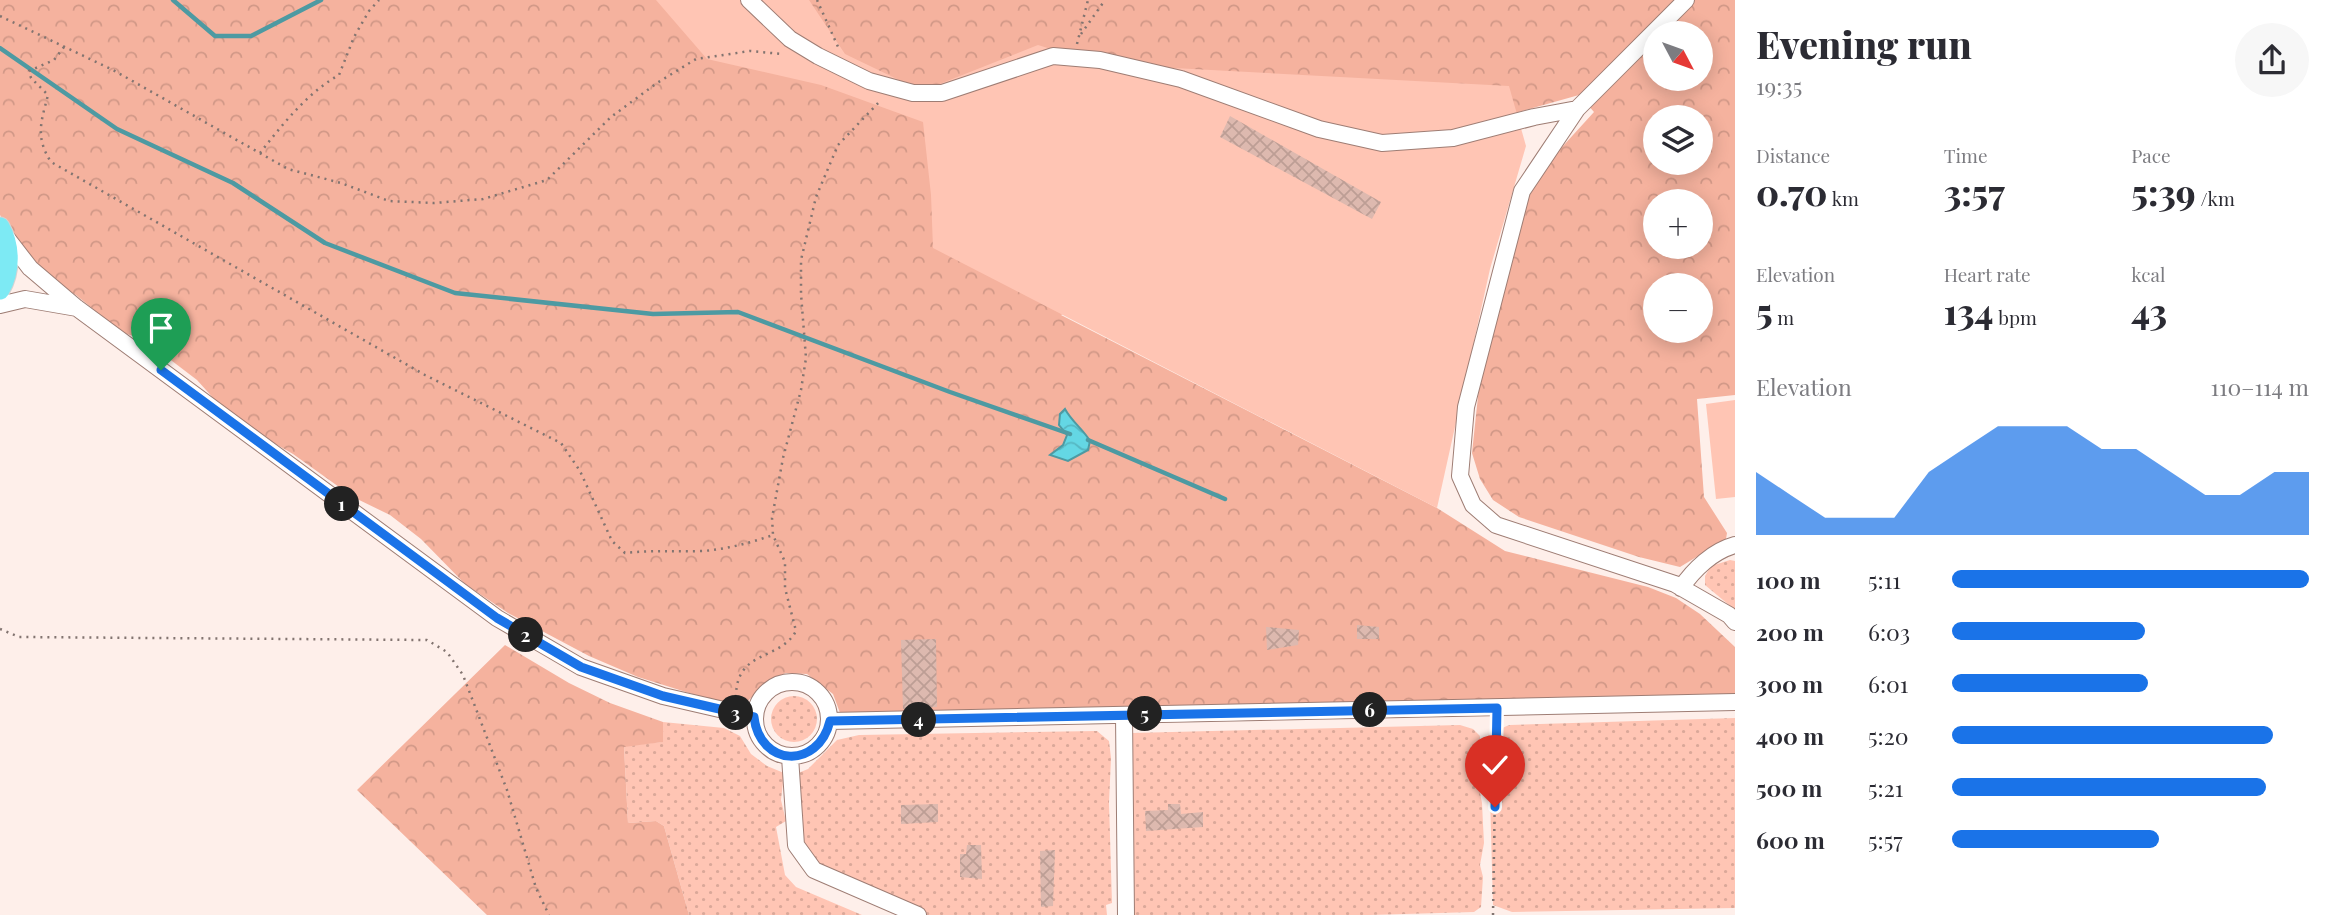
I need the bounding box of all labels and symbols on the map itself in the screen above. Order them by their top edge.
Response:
north arrow [1643,21,1713,91]
pin [131,298,191,370]
pin: 1 [324,486,360,522]
pin: 2 [508,618,544,652]
pin: 6 [1352,692,1388,728]
pin: 3 [718,696,754,730]
pin: 5 [1128,696,1162,732]
pin: 4 [902,702,936,738]
pin [1465,735,1525,807]

